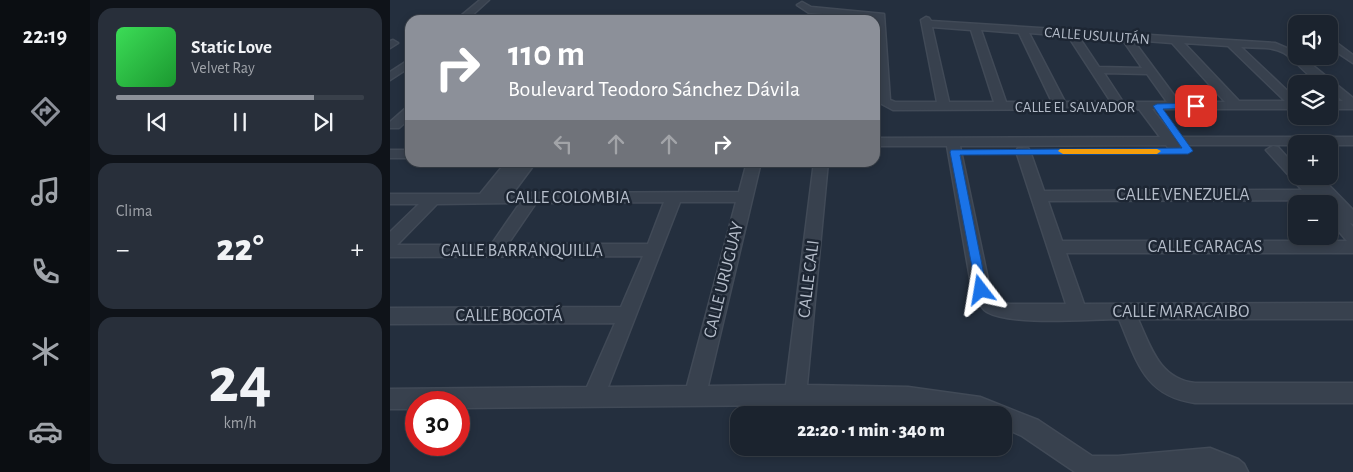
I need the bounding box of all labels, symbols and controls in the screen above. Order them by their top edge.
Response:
map controls [1288,15,1338,245]
button: sound [1288,15,1338,65]
street label: CALLE USULUTÁN [1044,23,1150,47]
text: 22:19 [23,25,67,47]
icon: right [425,35,490,100]
text: 110 m [508,37,585,72]
text: Static Love [191,38,272,57]
text: Velvet Ray [191,60,255,76]
button: layers [1288,75,1338,125]
text: Boulevard Teodoro Sánchez Dávila [508,78,800,100]
pin [1175,85,1217,127]
icon: arrive [1182,92,1210,120]
icon: directions [28,94,63,129]
street label: CALLE EL SALVADOR [1015,100,1135,115]
icon: previous [143,108,171,136]
icon: pause [226,108,254,136]
icon: next [309,108,337,136]
icon: left [549,130,577,158]
icon: ahead [602,130,630,158]
icon: ahead [655,130,683,158]
icon: right [708,130,736,158]
button: + [1288,135,1338,185]
icon: music [28,174,63,209]
street label: CALLE VENEZUELA [1116,186,1250,204]
street label: CALLE COLOMBIA [506,189,631,207]
button: − [1288,195,1338,245]
text: Clima [116,203,152,219]
street label: CALLE URUGUAY [701,219,747,340]
text: 22° [216,230,264,268]
text: − [116,236,129,264]
text: + [351,236,364,264]
street label: CALLE CARACAS [1148,238,1262,256]
street label: CALLE CALI [795,239,823,319]
street label: CALLE BARRANQUILLA [441,242,603,260]
icon: phone [28,254,63,289]
position arrow [954,263,1006,315]
street label: CALLE MARACAIBO [1113,303,1249,321]
street label: CALLE BOGOTÁ [455,304,563,325]
icon: climate [28,334,63,369]
text: 24 [208,349,272,414]
speed limit sign: 30 [405,391,470,456]
icon: car [28,414,63,449]
text: km/h [223,415,257,431]
text: 22:20 · 1 min · 340 m [797,421,945,440]

